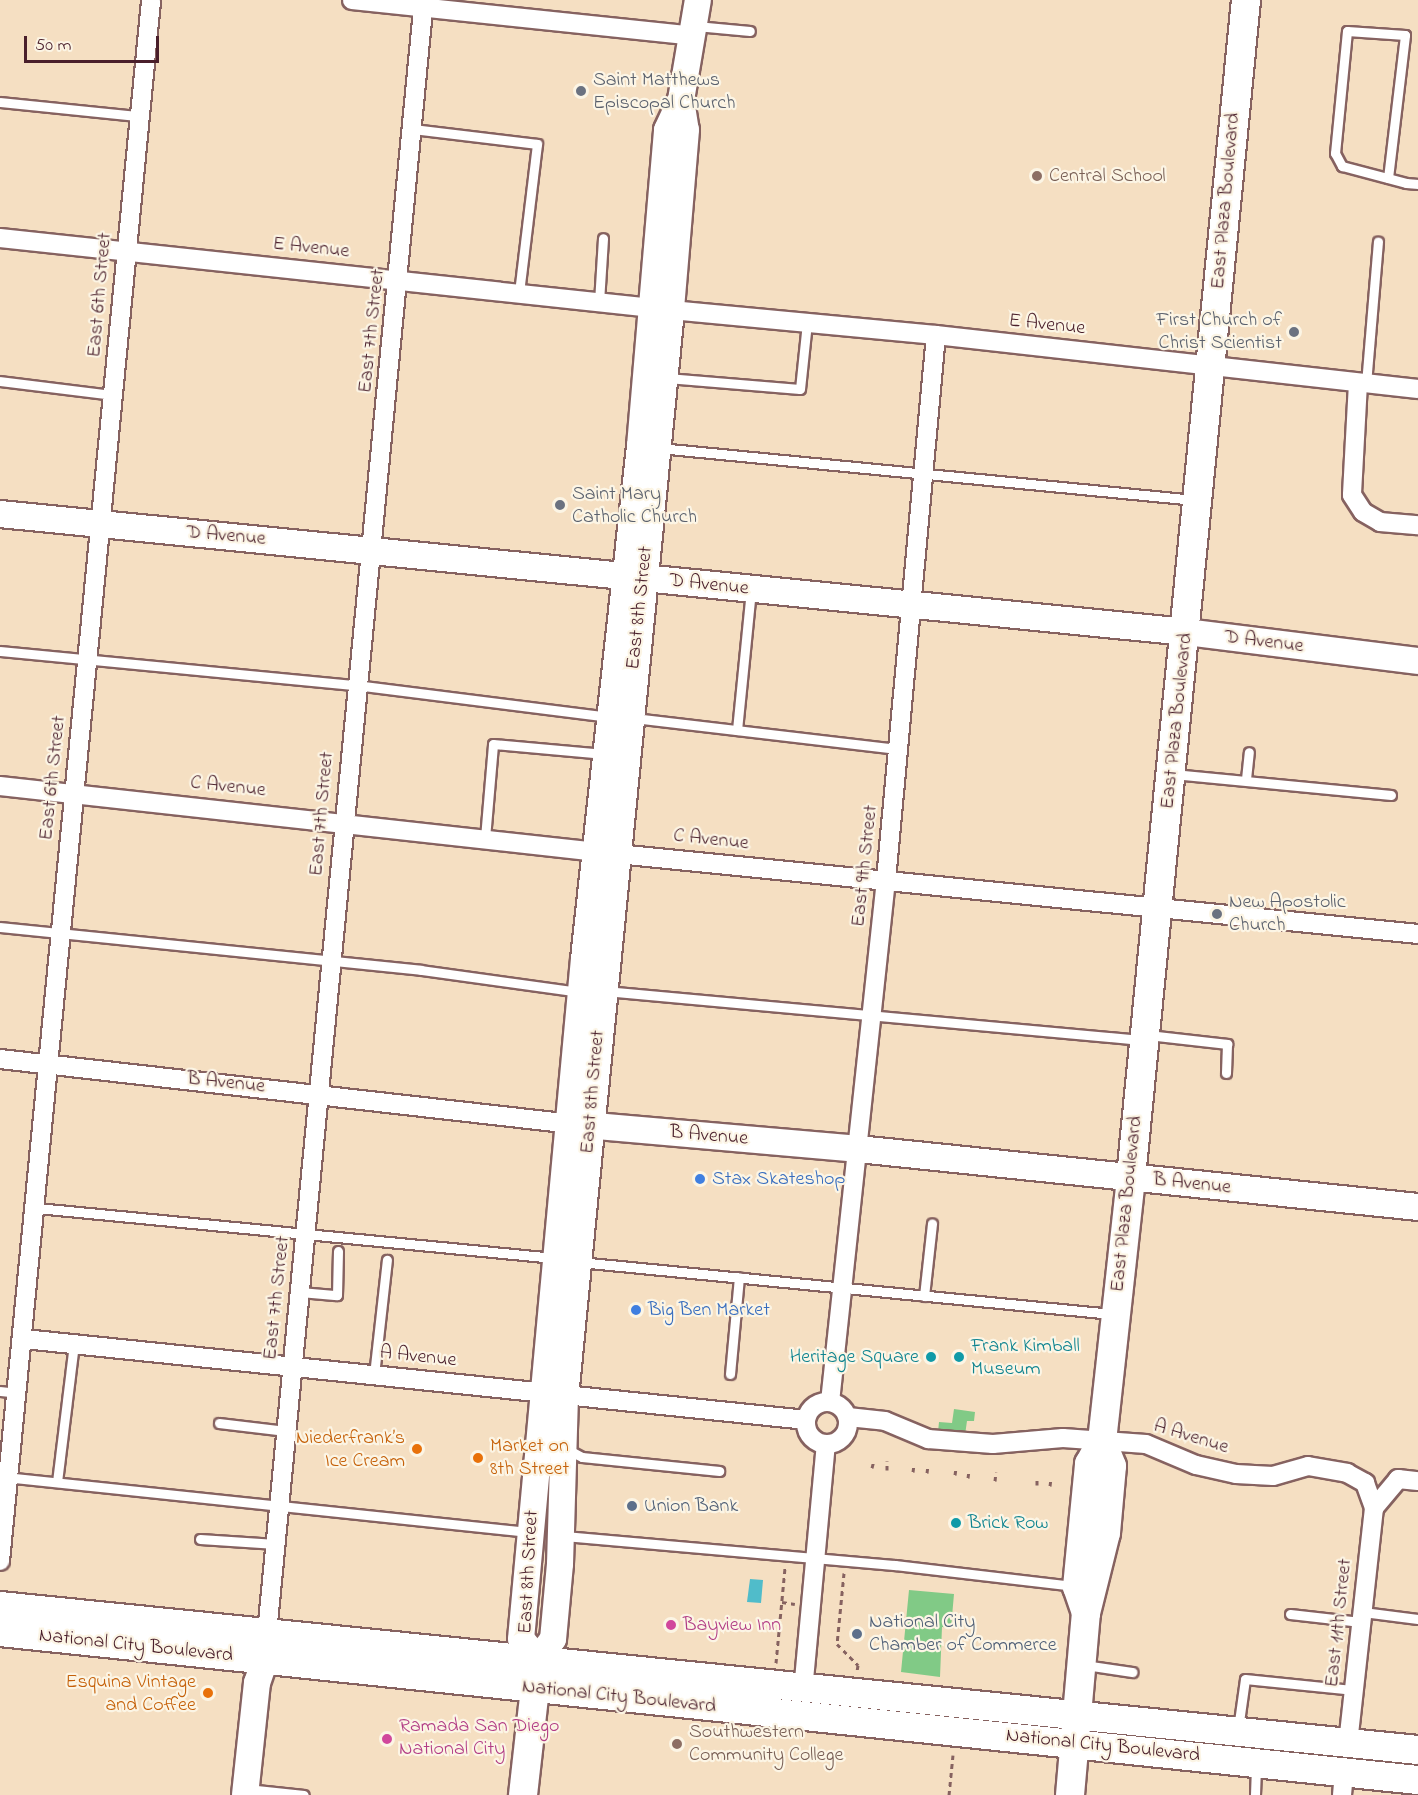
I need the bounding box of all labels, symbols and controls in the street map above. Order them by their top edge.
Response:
scale bar [27,24,162,62]
text: 50 m [35,33,72,59]
place label: Saint Matthews Episcopal Church [593,68,736,115]
marker: Saint Matthews Episcopal Church [574,84,588,98]
street label: East Plaza Boulevard [1206,112,1246,290]
place label: Central School [1049,164,1166,188]
marker: Central School [1030,169,1044,183]
street label: East 6th Street [83,232,117,358]
street label: E Avenue [271,232,351,264]
street label: East 7th Street [354,268,390,394]
place label: First Church of Christ Scientist [1156,308,1282,355]
street label: E Avenue [1007,309,1087,341]
marker: First Church of Christ Scientist [1287,325,1301,339]
place label: Saint Mary Catholic Church [572,482,697,529]
marker: Saint Mary Catholic Church [553,498,567,512]
street label: D Avenue [185,521,267,551]
street label: East 8th Street [622,545,658,671]
street label: D Avenue [668,569,750,601]
street label: D Avenue [1223,625,1305,659]
street label: East Plaza Boulevard [1156,632,1198,810]
street label: East 6th Street [35,714,71,842]
street label: East 7th Street [305,751,339,877]
street label: C Avenue [189,771,267,803]
street label: East 9th Street [847,804,883,928]
street label: C Avenue [672,824,750,856]
place label: New Apostolic Church [1229,891,1346,938]
marker: New Apostolic Church [1210,907,1224,921]
street label: East 8th Street [576,1029,610,1155]
street label: B Avenue [186,1067,266,1099]
street label: East Plaza Boulevard [1106,1115,1148,1293]
street label: B Avenue [669,1121,749,1151]
place label: Stax Skateshop [712,1167,845,1191]
street label: B Avenue [1152,1168,1232,1200]
marker: Stax Skateshop [693,1172,707,1186]
street label: East 7th Street [259,1235,295,1361]
place label: Big Ben Market [648,1298,770,1322]
marker: Big Ben Market [629,1303,643,1317]
place label: Frank Kimball Museum [971,1334,1080,1381]
street label: A Avenue [378,1341,458,1373]
place label: Heritage Square [790,1345,919,1369]
marker: Heritage Square [924,1350,938,1364]
marker: Frank Kimball Museum [952,1350,966,1364]
street label: A Avenue [1151,1414,1231,1460]
place label: Niederfrank’s Ice Cream [296,1426,405,1473]
place label: Market on 8th Street [490,1434,569,1481]
marker: Niederfrank’s Ice Cream [410,1442,424,1456]
marker: Market on 8th Street [471,1451,485,1465]
place label: Union Bank [644,1494,738,1518]
marker: Union Bank [625,1499,639,1513]
street label: East 8th Street [514,1509,544,1635]
place label: Brick Row [968,1511,1048,1535]
marker: Brick Row [949,1516,963,1530]
street label: East 11th Street [1320,1558,1358,1688]
place label: National City Chamber of Commerce [869,1610,1057,1657]
place label: Bayview Inn [683,1613,781,1637]
marker: Bayview Inn [664,1618,678,1632]
street label: National City Boulevard [38,1624,234,1668]
marker: National City Chamber of Commerce [850,1627,864,1641]
place label: Esquina Vintage and Coffee [65,1670,196,1717]
street label: National City Boulevard [521,1675,717,1719]
marker: Esquina Vintage and Coffee [201,1686,215,1700]
place label: Ramada San Diego National City [399,1715,559,1762]
place label: Southwestern Community College [689,1720,844,1767]
street label: National City Boulevard [1005,1724,1201,1768]
marker: Ramada San Diego National City [380,1732,394,1746]
marker: Southwestern Community College [670,1737,684,1751]

